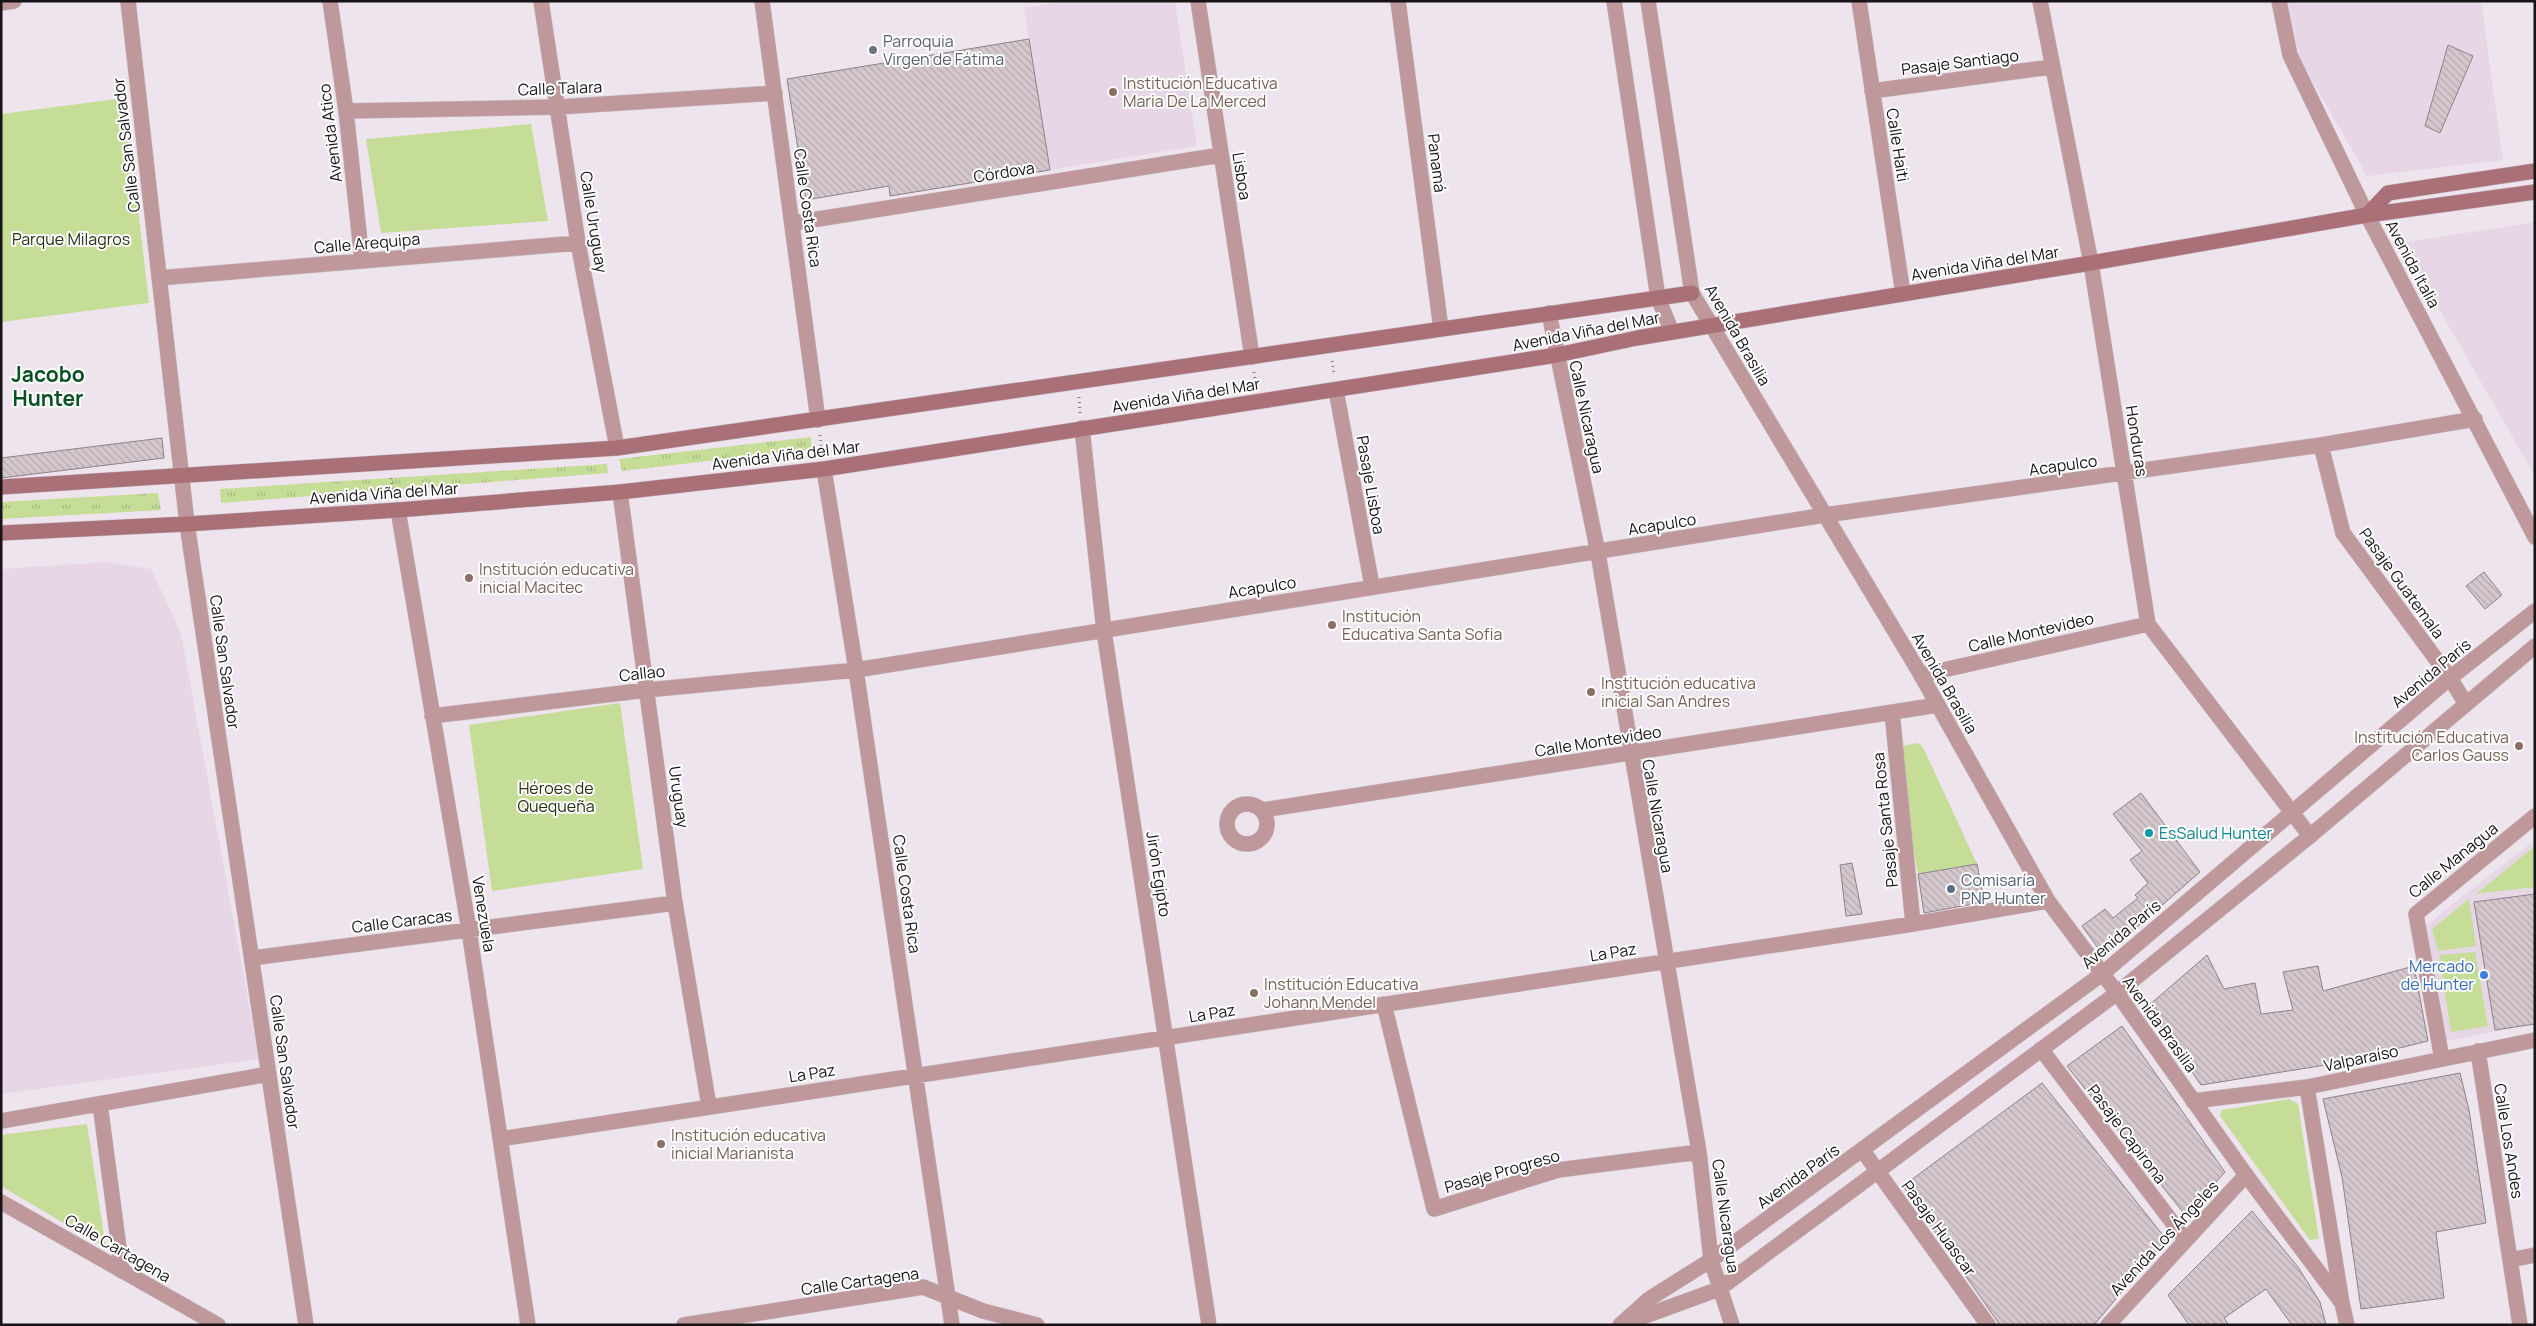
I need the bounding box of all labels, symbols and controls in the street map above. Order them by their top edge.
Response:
place label: Parroquia Virgen de Fátima [883,30,1004,70]
marker: Parroquia Virgen de Fátima [867,44,879,56]
street label: Pasaje Santiago [1900,44,2020,80]
place label: Institución Educativa Maria De La Merced [1123,72,1278,112]
street label: Calle San Salvador [107,76,145,214]
street label: Calle Talara [517,76,603,100]
street label: Avenida Atico [313,82,347,184]
marker: Institución Educativa Maria De La Merced [1107,86,1119,98]
street label: Calle Haiti [1881,107,1915,183]
street label: Panamá [1422,132,1452,194]
street label: Calle Costa Rica [789,147,827,269]
street label: Lisboa [1227,151,1257,201]
street label: Córdova [972,156,1036,188]
street label: Calle Uruguay [575,170,613,275]
street label: Avenida Italia [2381,216,2445,312]
street label: Calle Arequipa [313,227,421,259]
park label: Parque Milagros [12,228,130,250]
street label: Avenida Viña del Mar [1909,240,2061,286]
street label: Avenida Brasilia [1700,280,1776,390]
street label: Avenida Viña del Mar [1510,306,1662,356]
street label: Calle Nicaragua [1564,359,1610,475]
district label: Jacobo Hunter [11,360,85,412]
street label: Avenida Viña del Mar [1110,372,1262,418]
street label: Honduras [2121,404,2153,478]
street label: Pasaje Lisboa [1351,434,1391,536]
street label: Avenida Viña del Mar [710,435,862,475]
street label: Acapulco [2027,449,2099,481]
street label: Avenida Viña del Mar [309,477,460,509]
street label: Acapulco [1626,508,1698,540]
street label: Pasaje Guatemala [2354,523,2450,643]
place label: Institución educativa inicial Macitec [479,558,634,598]
street label: Acapulco [1226,571,1298,603]
marker: Institución educativa inicial Macitec [463,572,475,584]
street label: Calle San Salvador [205,593,245,731]
place label: Institución Educativa Santa Sofia [1342,605,1502,645]
street label: Calle Montevideo [1966,607,2096,657]
marker: Institución Educativa Santa Sofia [1326,619,1338,631]
street label: Avenida Brasilia [1907,628,1983,738]
street label: Avenida París [2387,633,2475,713]
street label: Callao [618,660,666,686]
place label: Institución educativa inicial San Andres [1601,672,1756,712]
marker: Institución educativa inicial San Andres [1585,686,1597,698]
street label: Calle Montevideo [1533,720,1663,762]
place label: Institución Educativa Carlos Gauss [2354,726,2509,766]
marker: Institución Educativa Carlos Gauss [2513,740,2525,752]
street label: Pasaje Santa Rosa [1867,751,1903,889]
street label: Calle Nicaragua [1637,757,1679,875]
street label: Uruguay [664,765,694,830]
park label: Héroes de Quequeña [517,777,595,817]
street label: Calle Managua [2404,817,2502,903]
place label: EsSalud Hunter [2159,822,2273,844]
marker: EsSalud Hunter [2143,827,2155,839]
street label: Jirón Egipto [1141,830,1177,918]
street label: Calle Costa Rica [888,833,926,955]
place label: Comisaría PNP Hunter [1961,869,2046,909]
street label: Venezuela [467,874,501,954]
marker: Comisaría PNP Hunter [1945,883,1957,895]
street label: Avenida París [2077,894,2165,974]
street label: Calle Caracas [350,904,454,938]
street label: La Paz [1588,937,1638,967]
place label: Mercado de Hunter [2401,955,2474,995]
marker: Mercado de Hunter [2478,969,2490,981]
street label: Avenida Brasilia [2118,971,2202,1077]
place label: Institución Educativa Johann Mendel [1264,973,1419,1013]
marker: Institución Educativa Johann Mendel [1248,987,1260,999]
street label: Calle San Salvador [265,993,305,1131]
street label: La Paz [1187,998,1237,1028]
street label: Valparaíso [2322,1039,2400,1077]
street label: La Paz [787,1058,837,1088]
street label: Pasaje Capirona [2082,1080,2172,1188]
street label: Calle Los Andes [2489,1082,2529,1200]
place label: Institución educativa inicial Marianista [671,1124,826,1164]
marker: Institución educativa inicial Marianista [655,1138,667,1150]
street label: Avenida París [1752,1139,1844,1213]
street label: Pasaje Progreso [1442,1144,1562,1198]
street label: Calle Nicaragua [1707,1158,1745,1274]
street label: Pasaje Huascar [1897,1176,1981,1280]
street label: Avenida Los Ángeles [2105,1176,2223,1300]
street label: Calle Cartagena [61,1209,175,1287]
street label: Calle Cartagena [800,1262,920,1300]

